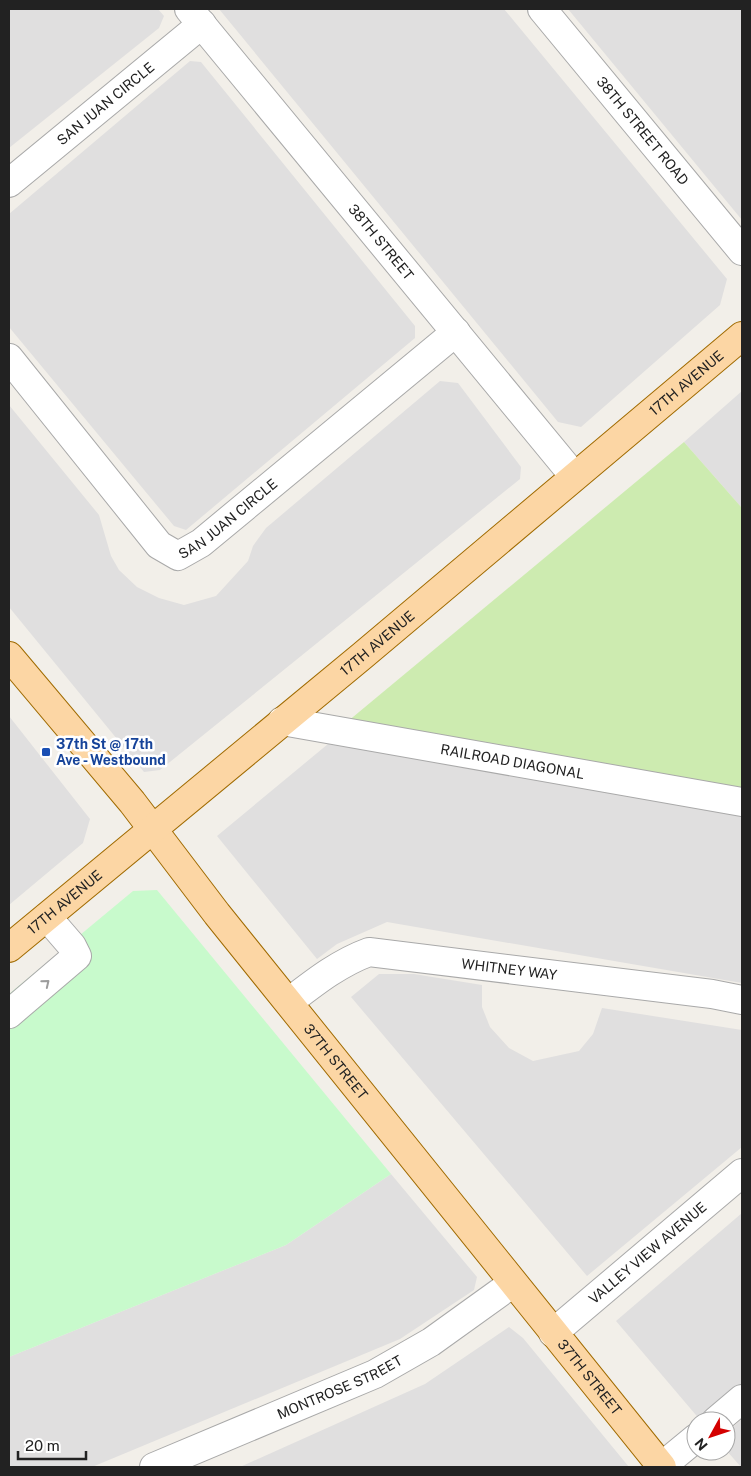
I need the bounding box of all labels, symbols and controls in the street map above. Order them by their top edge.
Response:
street label: SAN JUAN CIRCLE [54,59,157,148]
street label: 38TH STREET ROAD [593,73,692,188]
street label: 38TH STREET [345,201,417,283]
street label: 17TH AVENUE [646,347,727,419]
street label: SAN JUAN CIRCLE [176,475,280,562]
street label: 17TH AVENUE [337,607,418,679]
place label: 37th St @ 17th Ave - Westbound [56,736,166,768]
street label: RAILROAD DIAGONAL [439,741,586,782]
marker: 37th St @ 17th Ave - Westbound [40,746,52,758]
street label: 17TH AVENUE [24,867,105,938]
street label: WHITNEY WAY [460,955,559,983]
one-way arrow [41,980,50,989]
street label: 37TH STREET [301,1021,371,1103]
street label: VALLEY VIEW AVENUE [586,1199,710,1307]
street label: 37TH STREET [554,1336,625,1418]
street label: MONTROSE STREET [275,1352,405,1422]
north arrow [686,1411,736,1461]
scale bar [18,1428,85,1460]
text: N [691,1435,711,1454]
text: 20 m [25,1437,60,1454]

